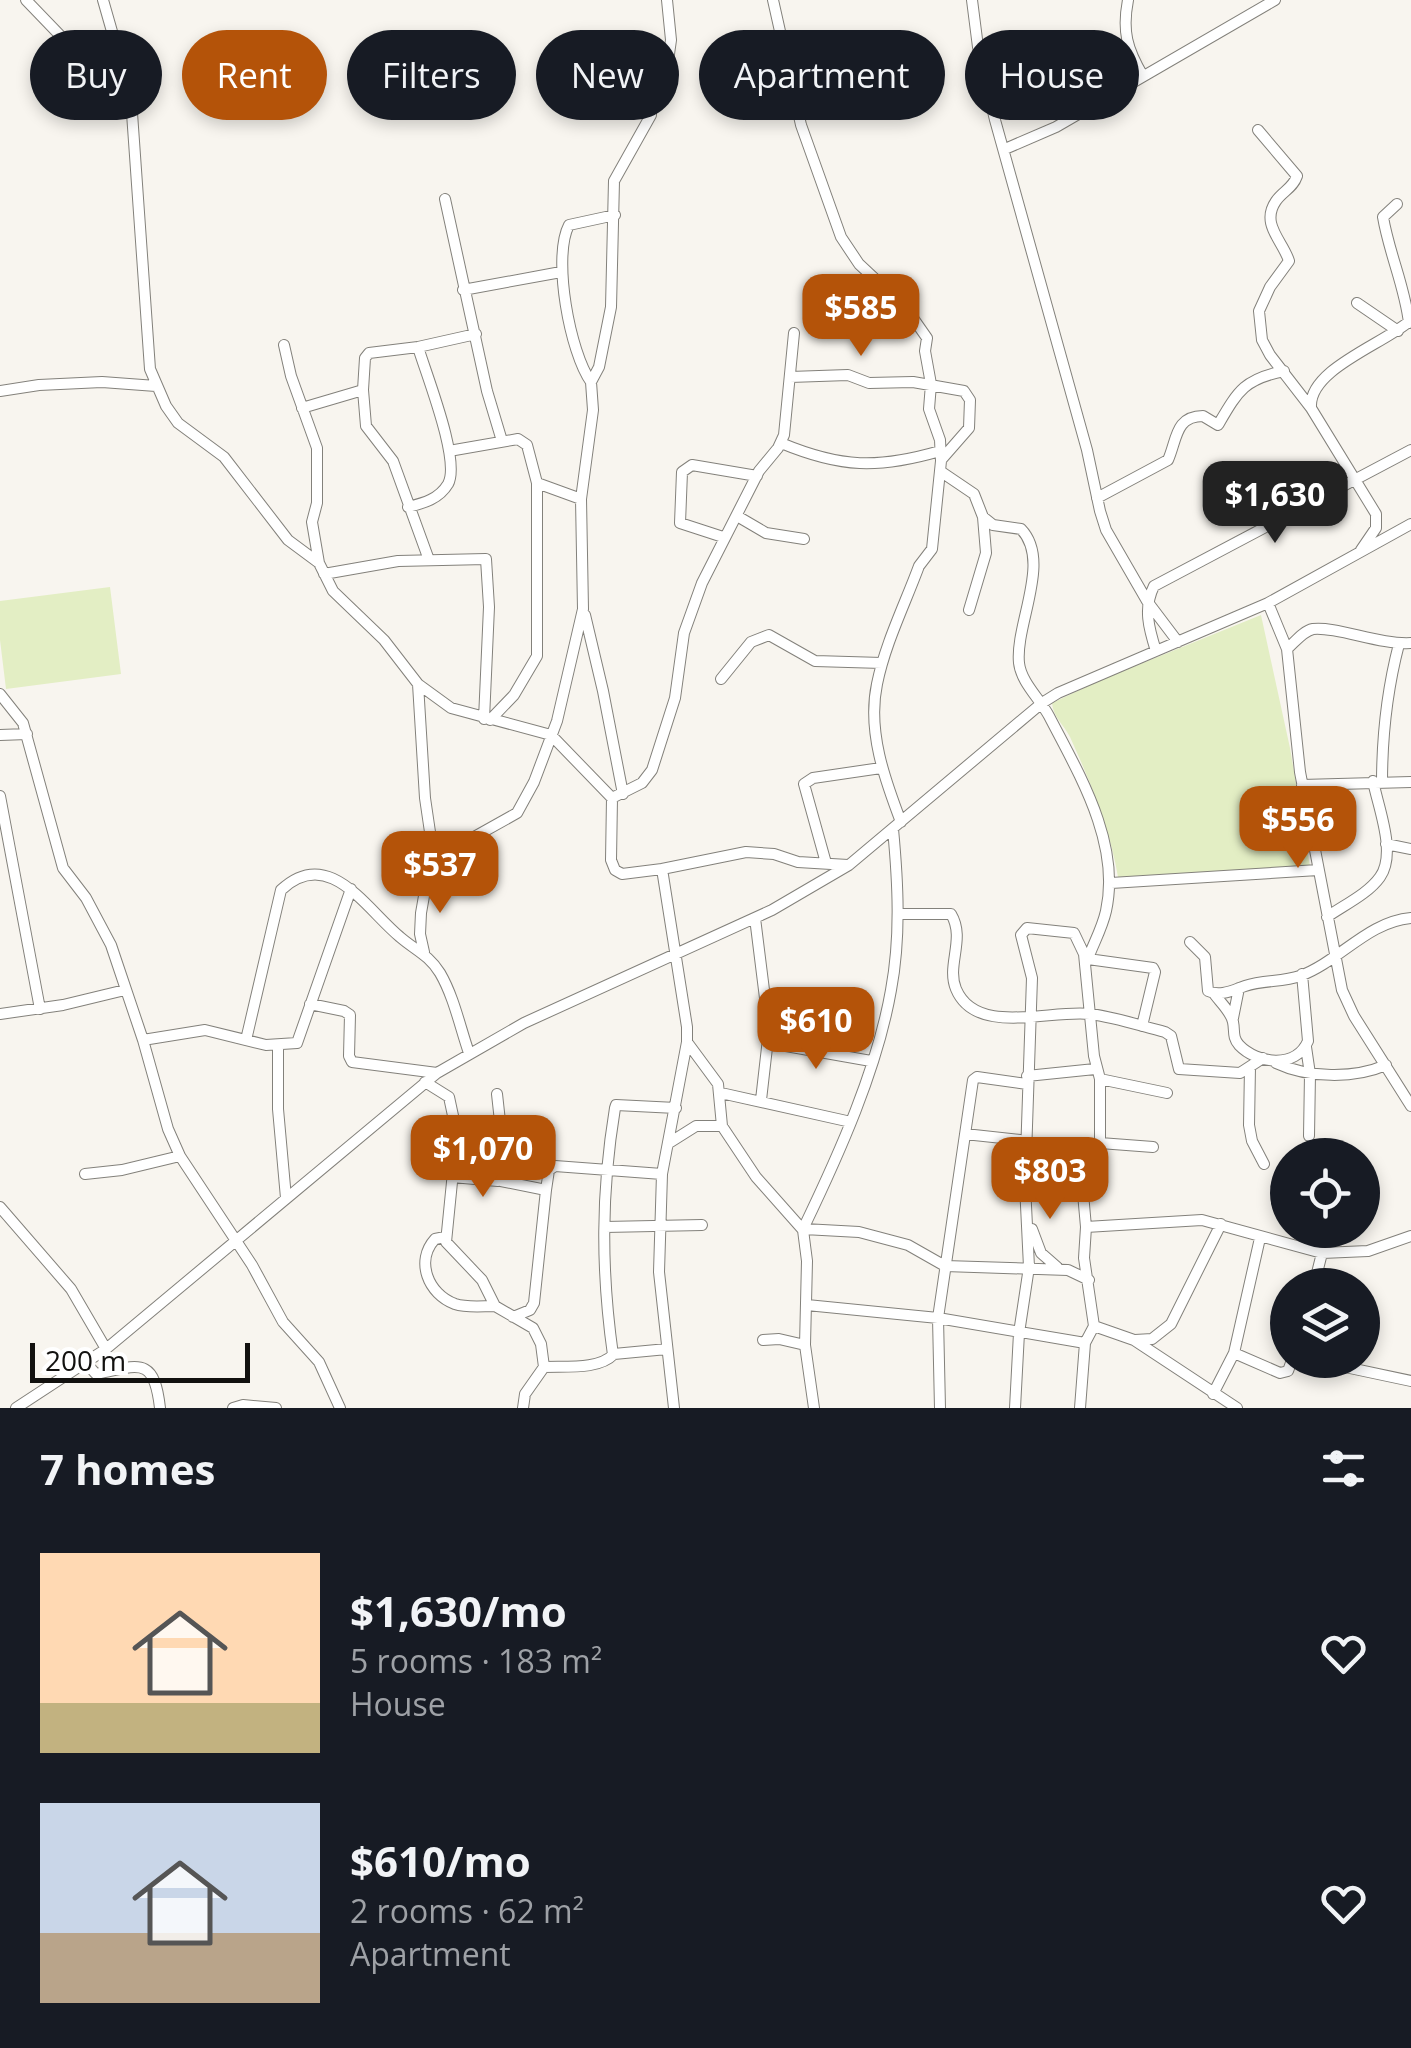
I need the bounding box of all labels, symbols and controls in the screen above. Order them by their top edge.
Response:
chip: Buy [30,30,162,120]
chip: Rent [182,30,327,120]
chip: Filters [347,30,516,120]
chip: New [536,30,679,120]
chip: Apartment [699,30,945,120]
chip: House [965,30,1139,120]
pin: $585 [802,274,920,359]
text: $585 [824,285,898,328]
pin: $1,630 [1194,461,1356,546]
text: $1,630 [1225,472,1325,515]
pin: $556 [1239,786,1357,871]
text: $556 [1261,797,1335,840]
pin: $537 [381,831,499,916]
text: $537 [403,842,477,885]
pin: $610 [757,987,875,1072]
text: $610 [779,998,853,1041]
pin: $1,070 [402,1115,564,1200]
text: $1,070 [433,1126,533,1169]
pin: $803 [991,1137,1109,1222]
map controls [1270,1138,1380,1378]
button: locate [1270,1138,1380,1248]
text: $803 [1013,1148,1087,1191]
button: layers [1270,1268,1380,1378]
scale bar [30,1338,250,1382]
text: 200 m [45,1341,126,1379]
text: 7 homes [40,1440,215,1497]
icon: filters [1316,1441,1371,1496]
text: $1,630/mo [350,1582,567,1639]
icon: home [120,1593,240,1713]
icon: heart [1316,1626,1371,1681]
text: 5 rooms · 183 m² [350,1639,602,1682]
text: House [350,1682,446,1725]
text: $610/mo [350,1832,531,1889]
icon: home [120,1843,240,1963]
icon: heart [1316,1876,1371,1931]
text: 2 rooms · 62 m² [350,1889,584,1932]
text: Apartment [350,1932,511,1975]

